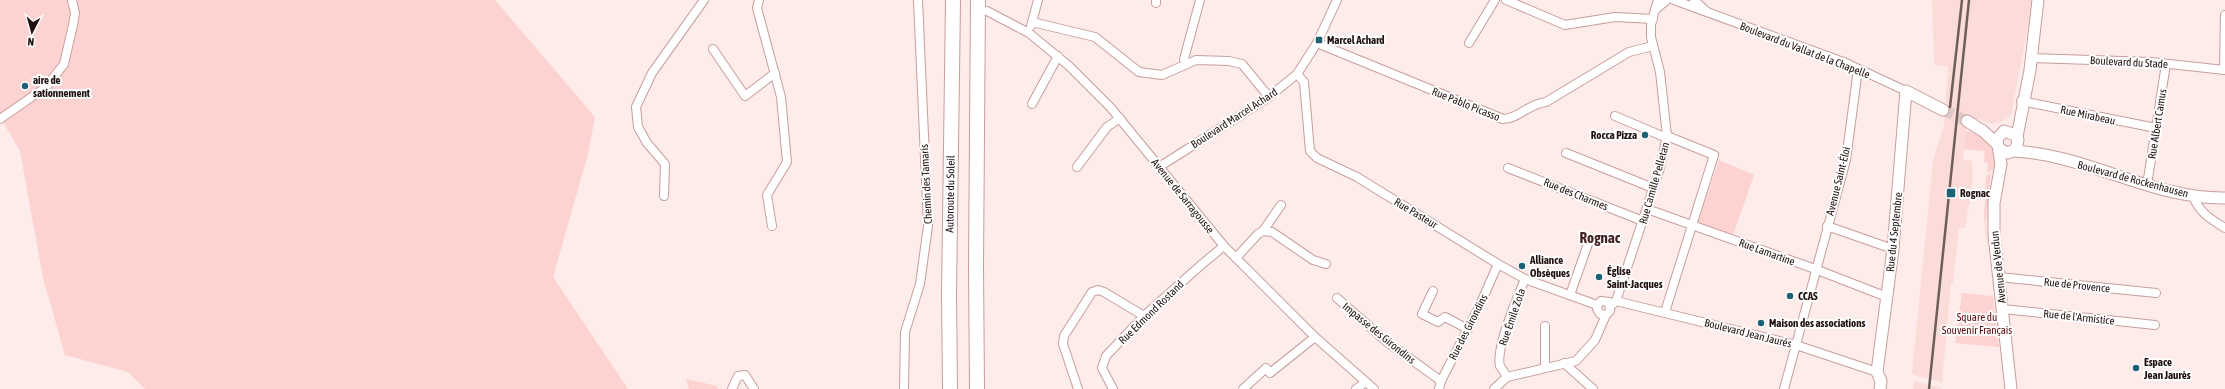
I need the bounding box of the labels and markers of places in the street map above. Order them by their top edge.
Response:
place label: Marcel Achard [1327,34,1385,46]
marker: Marcel Achard [1314,35,1324,45]
place label: aire de sationnement [33,74,91,99]
marker: aire de sationnement [20,81,30,91]
place label: Rocca Pizza [1591,129,1637,141]
marker: Rocca Pizza [1640,130,1650,140]
marker: Rognac [1945,187,1957,199]
place label: Rognac [1960,187,1991,199]
place label: Alliance Obsèques [1529,254,1570,279]
marker: Alliance Obsèques [1517,261,1527,271]
place label: Église Saint-Jacques [1607,265,1663,290]
marker: Église Saint-Jacques [1594,272,1604,282]
place label: CCAS [1798,290,1818,302]
marker: CCAS [1785,291,1795,301]
place label: Maison des associations [1769,317,1865,329]
marker: Maison des associations [1756,318,1766,328]
place label: Espace Jean Jaurès [2143,356,2191,381]
marker: Espace Jean Jaurès [2131,363,2141,373]

